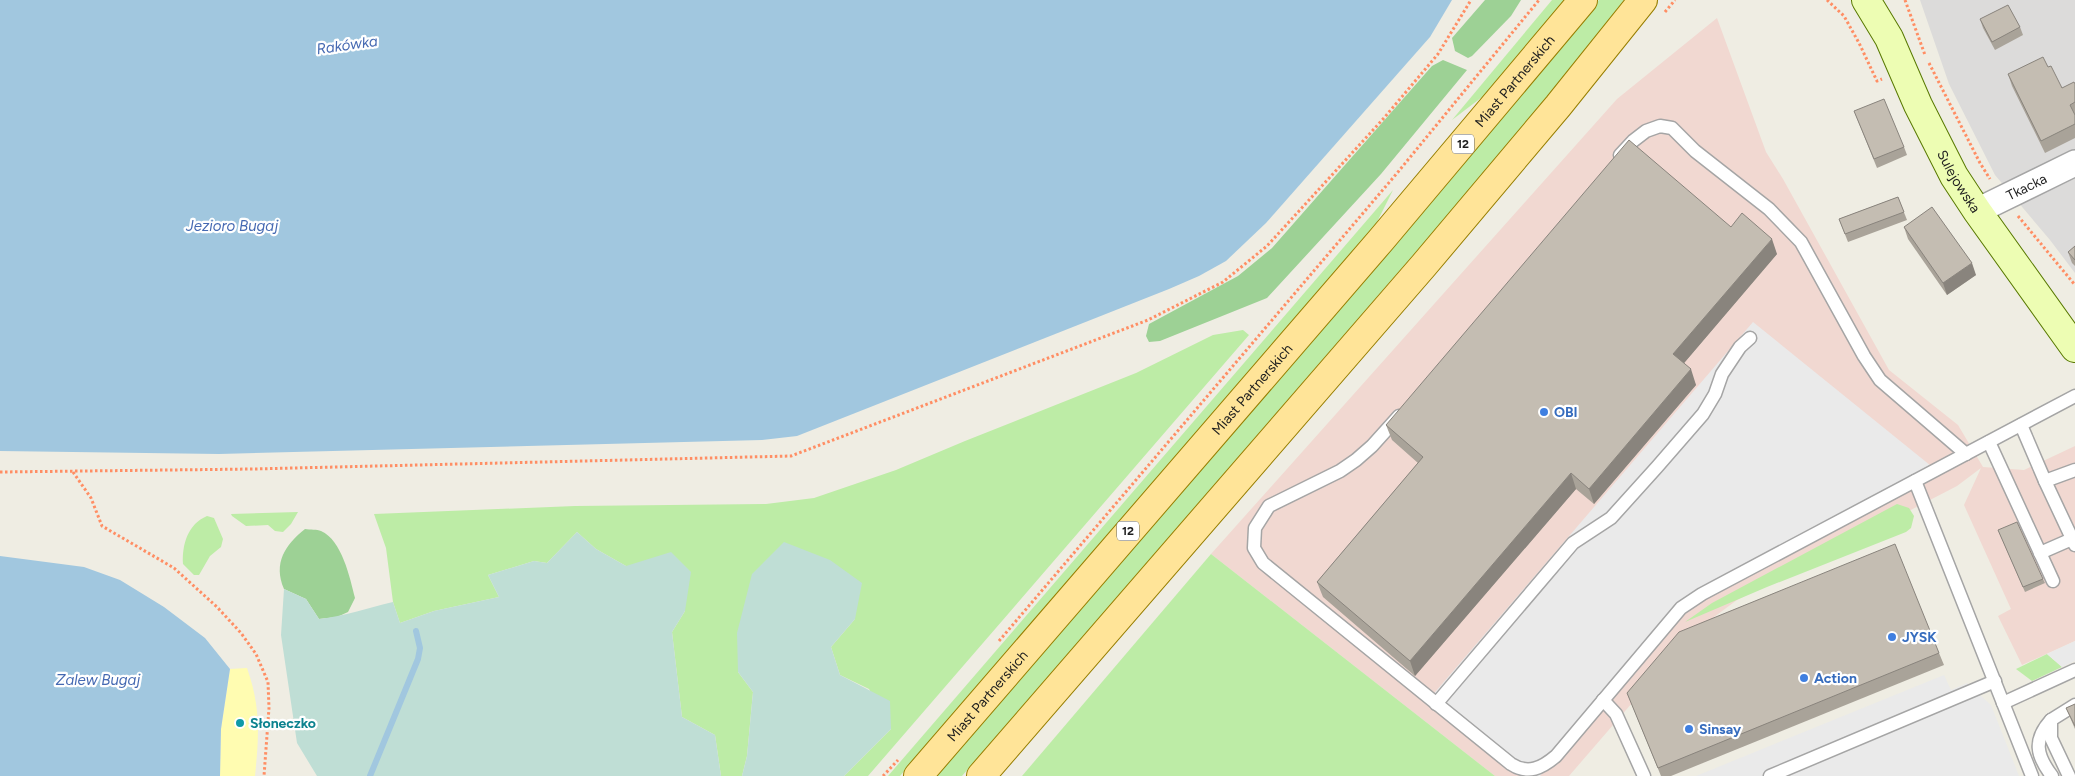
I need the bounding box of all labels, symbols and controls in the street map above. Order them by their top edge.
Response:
water label: Rakówka [315,32,379,58]
street label: Miast Partnerskich [1471,32,1558,130]
road number: 12 [1452,134,1474,154]
street label: Sulejowska [1934,147,1984,216]
street label: Tkacka [2003,170,2049,204]
water label: Jezioro Bugaj [185,217,279,235]
street label: Miast Partnerskich [1208,340,1296,438]
place label: OBI [1554,404,1578,421]
marker: OBI [1538,406,1550,418]
road number: 12 [1117,522,1139,540]
place label: JYSK [1902,629,1937,646]
marker: JYSK [1886,631,1898,643]
street label: Miast Partnerskich [943,647,1031,745]
place label: Action [1814,670,1857,687]
water label: Zalew Bugaj [56,671,141,689]
marker: Action [1798,672,1810,684]
place label: Słoneczko [250,715,316,732]
marker: Słoneczko [234,717,246,729]
place label: Sinsay [1699,721,1742,738]
marker: Sinsay [1683,723,1695,735]

